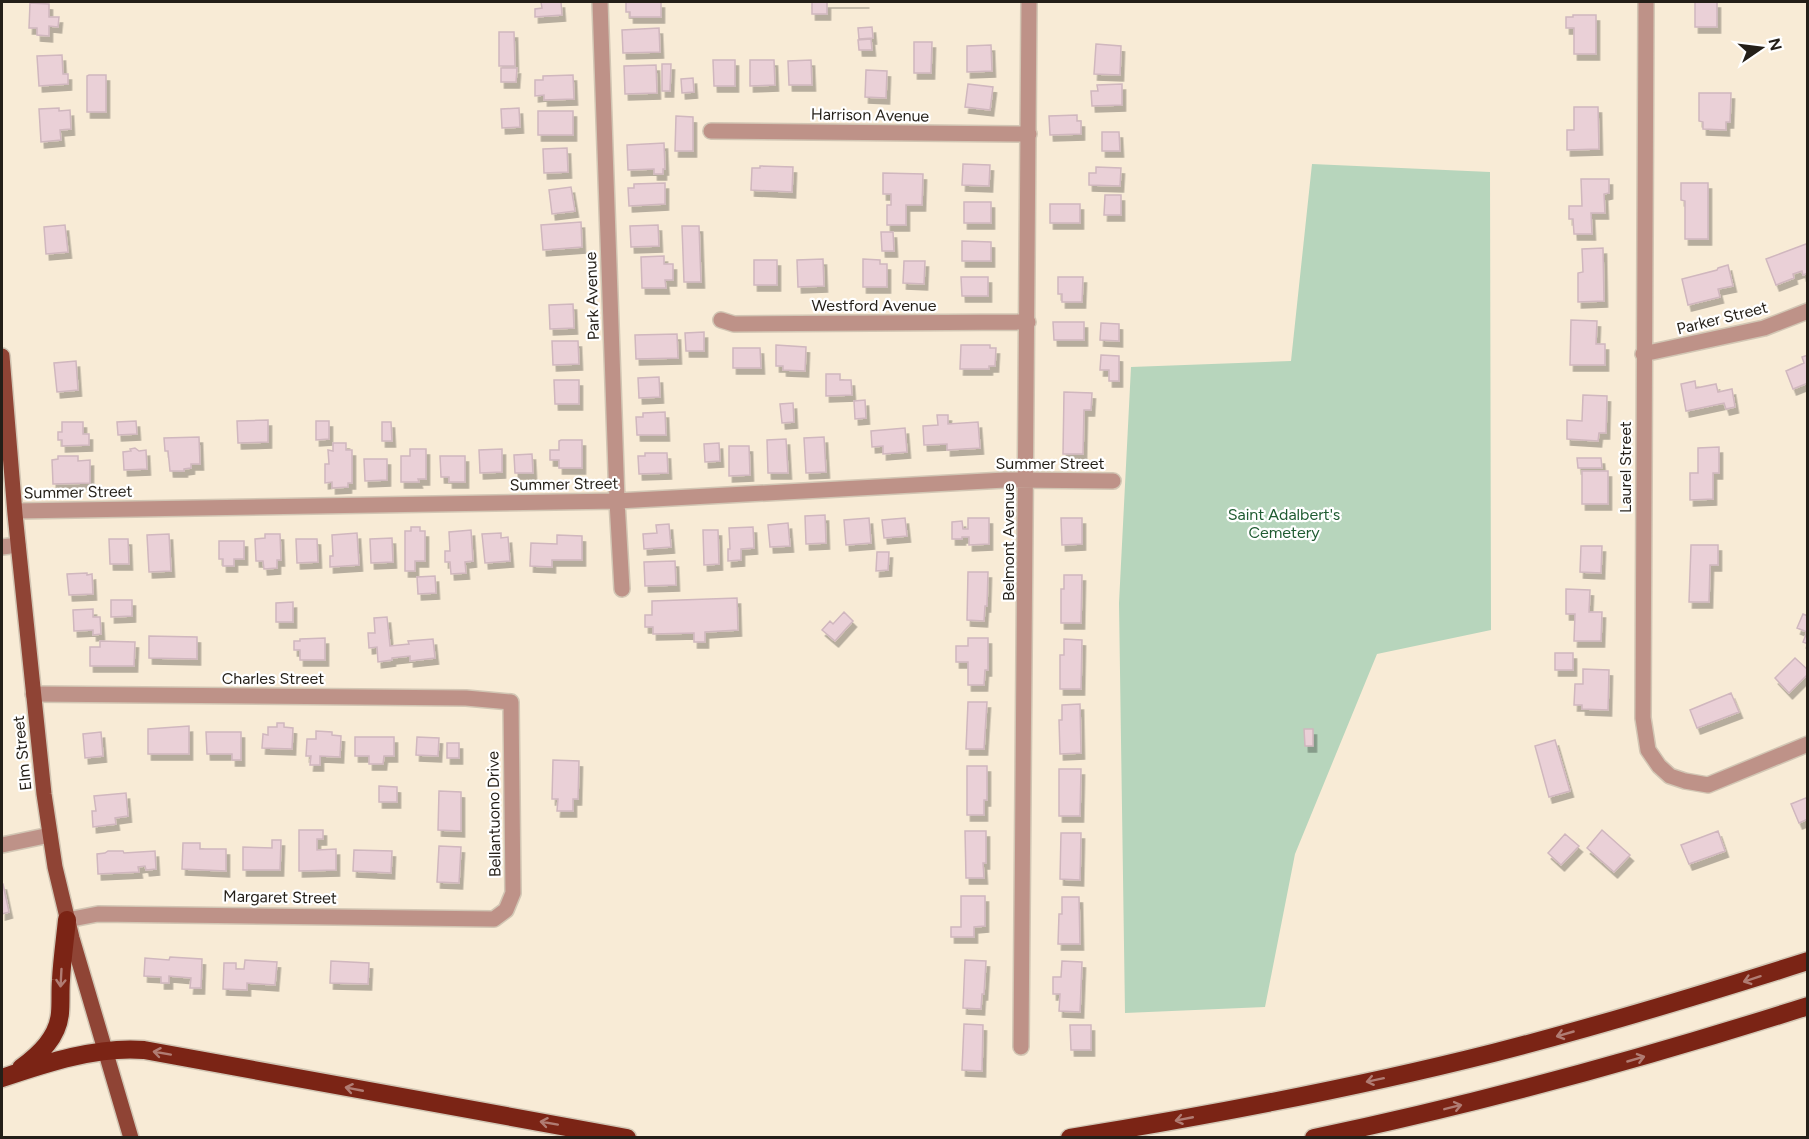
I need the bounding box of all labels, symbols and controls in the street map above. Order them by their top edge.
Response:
north arrow [1731,18,1791,78]
text: N [1764,36,1786,53]
street label: Harrison Avenue [811,104,930,126]
street label: Park Avenue [581,251,603,341]
street label: Westford Avenue [812,296,937,315]
street label: Parker Street [1675,298,1769,338]
street label: Laurel Street [1616,421,1635,513]
street label: Summer Street [996,454,1104,473]
street label: Summer Street [509,474,619,494]
street label: Summer Street [23,482,133,502]
street label: Belmont Avenue [999,483,1018,601]
park label: Saint Adalbert's Cemetery [1228,505,1340,542]
street label: Charles Street [222,669,324,688]
street label: Elm Street [9,715,35,791]
street label: Bellantuono Drive [483,751,505,877]
street label: Margaret Street [223,887,337,907]
one-way arrow [56,968,67,988]
one-way arrow [1743,974,1762,985]
one-way arrow [1556,1029,1575,1040]
one-way arrow [153,1047,172,1058]
one-way arrow [1626,1053,1645,1064]
one-way arrow [1366,1075,1385,1087]
one-way arrow [344,1083,364,1094]
one-way arrow [1443,1100,1462,1112]
one-way arrow [1175,1113,1194,1124]
one-way arrow [539,1117,559,1128]

